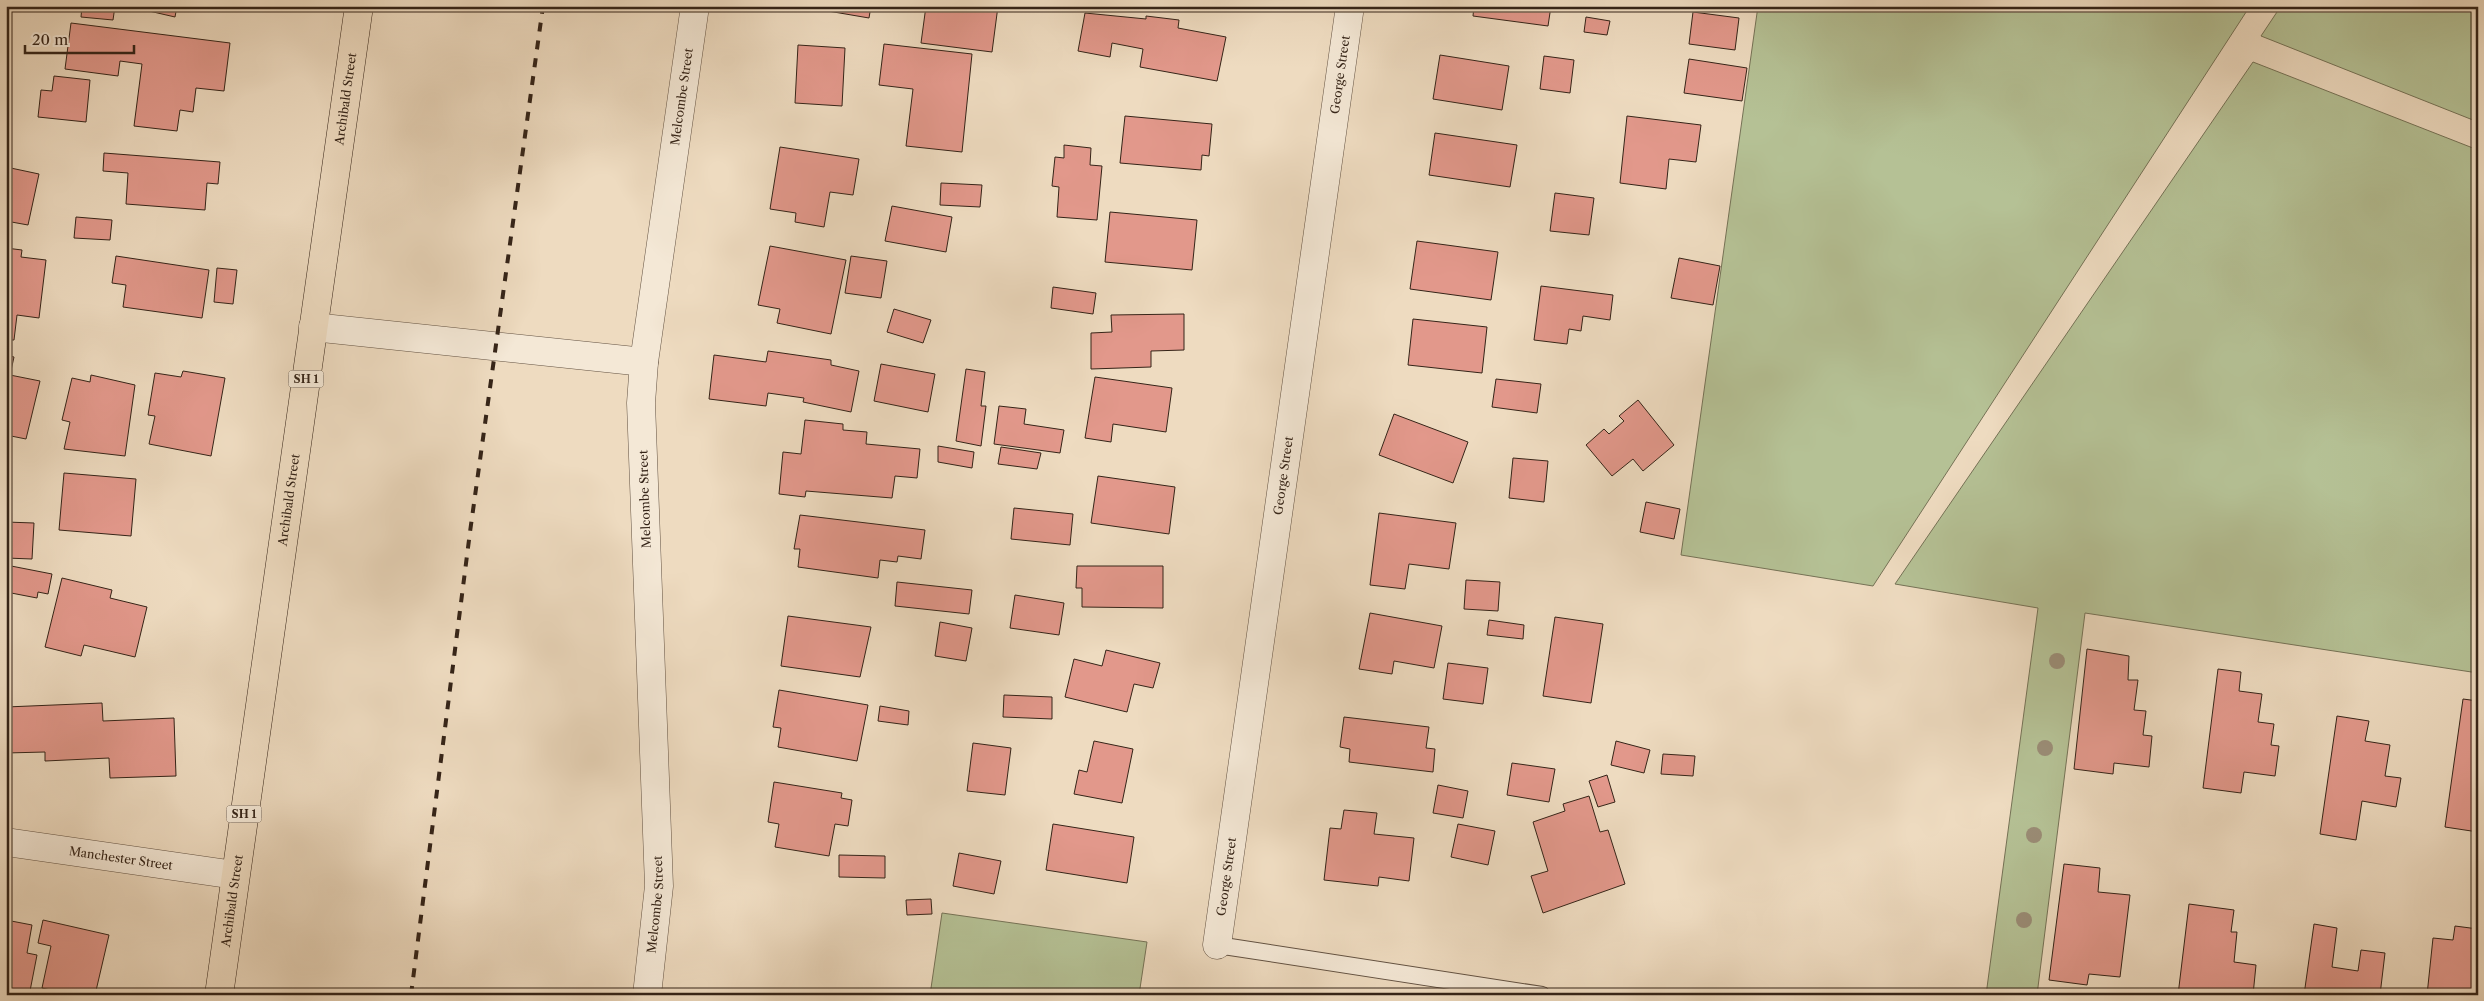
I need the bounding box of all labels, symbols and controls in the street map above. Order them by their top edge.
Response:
scale bar [25,22,134,54]
text: 20 m [32,30,68,49]
street label: George Street [1327,34,1353,115]
street label: Melcombe Street [667,46,696,146]
street label: Archibald Street [331,51,359,147]
road number: SH 1 [288,370,324,388]
street label: George Street [1270,435,1296,516]
street label: Melcombe Street [635,449,654,548]
street label: Archibald Street [274,452,303,548]
road number: SH 1 [226,806,262,822]
street label: George Street [1213,836,1239,917]
street label: Manchester Street [68,843,175,873]
street label: Archibald Street [218,853,246,949]
street label: Melcombe Street [644,855,666,954]

